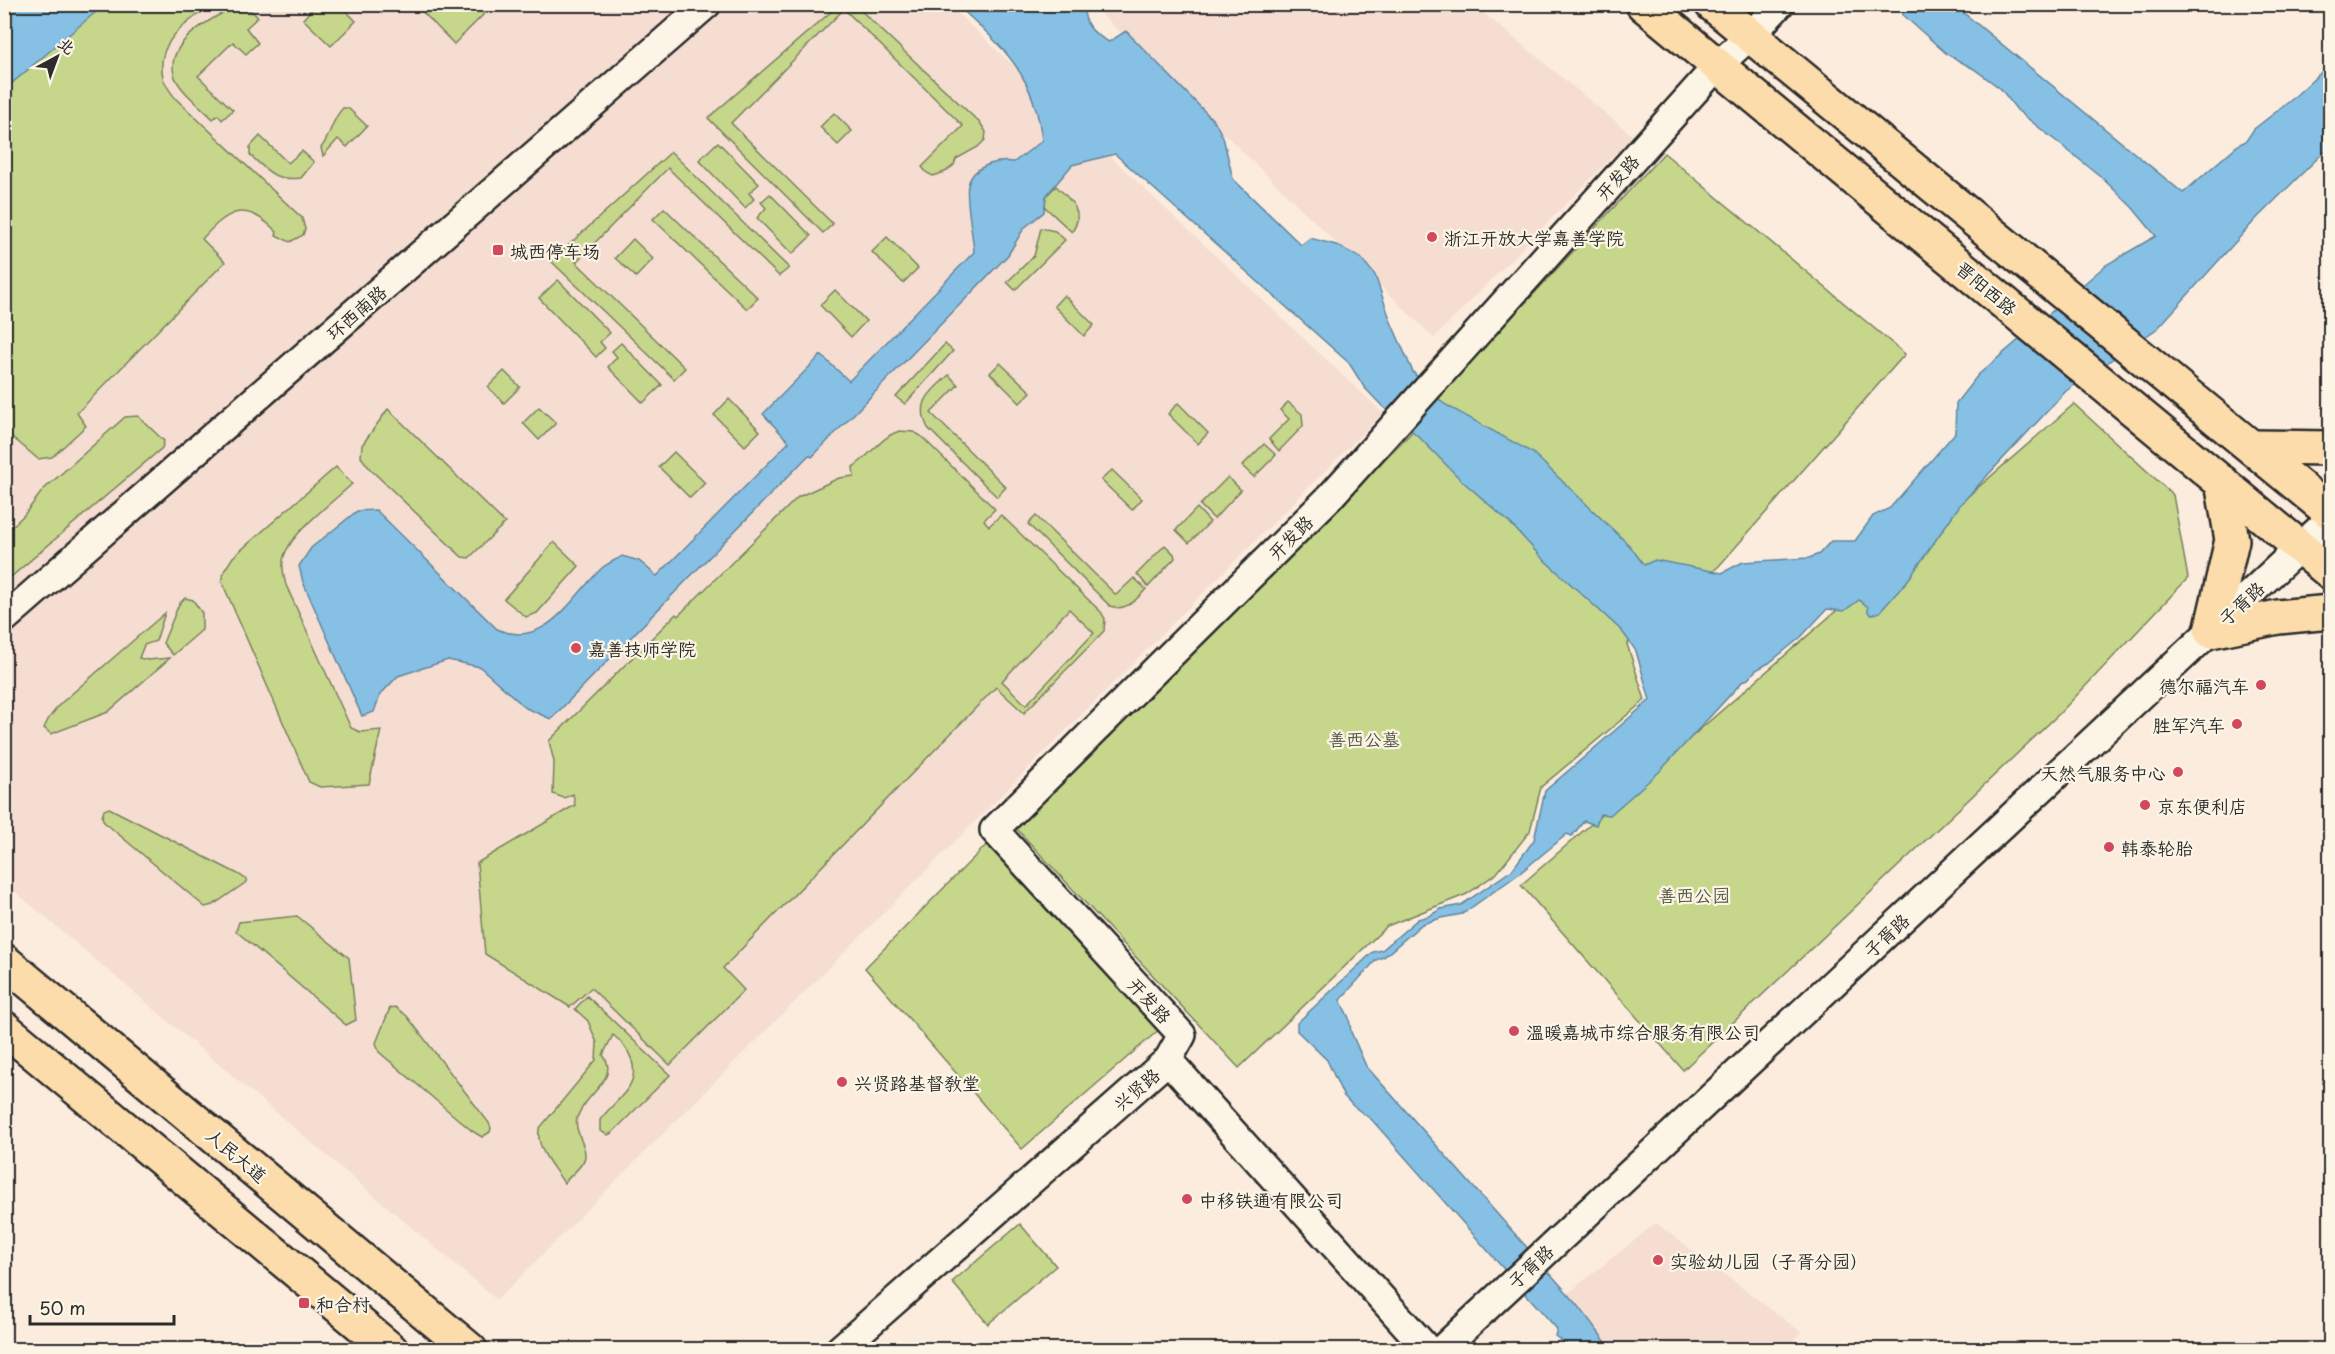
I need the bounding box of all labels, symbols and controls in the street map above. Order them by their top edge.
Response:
north arrow [27,27,87,87]
text: 北 [54,31,81,59]
street label: 开发路 [1589,148,1645,206]
place label: 浙江开放大学嘉善学院 [1444,224,1624,251]
marker: 浙江开放大学嘉善学院 [1425,230,1439,244]
place label: 城西停车场 [510,237,600,264]
marker: 城西停车场 [491,243,505,257]
street label: 晋阳西路 [1951,255,2023,321]
street label: 环西南路 [320,278,392,346]
street label: 开发路 [1261,508,1319,566]
street label: 子胥路 [2212,575,2270,631]
place label: 嘉善技师学院 [588,635,696,662]
marker: 嘉善技师学院 [569,641,583,655]
place label: 德尔福汽车 [2159,672,2249,699]
marker: 德尔福汽车 [2254,678,2268,692]
place label: 胜军汽车 [2153,711,2225,738]
marker: 胜军汽车 [2230,717,2244,731]
park label: 善西公墓 [1328,725,1400,752]
place label: 天然气服务中心 [2040,759,2166,786]
marker: 天然气服务中心 [2171,765,2185,779]
place label: 京东便利店 [2157,792,2247,819]
marker: 京东便利店 [2138,798,2152,812]
place label: 韩泰轮胎 [2121,834,2193,861]
marker: 韩泰轮胎 [2102,840,2116,854]
park label: 善西公园 [1658,881,1730,908]
street label: 子胥路 [1857,907,1915,963]
street label: 开发路 [1122,971,1178,1029]
place label: 温暖嘉城市综合服务有限公司 [1526,1018,1760,1045]
marker: 温暖嘉城市综合服务有限公司 [1507,1024,1521,1038]
street label: 兴贤路 [1107,1061,1165,1117]
place label: 兴贤路基督教堂 [854,1069,980,1096]
marker: 兴贤路基督教堂 [835,1075,849,1089]
street label: 人民大道 [201,1122,273,1188]
place label: 中移铁通有限公司 [1199,1186,1343,1213]
marker: 中移铁通有限公司 [1180,1192,1194,1206]
street label: 子胥路 [1501,1238,1559,1294]
place label: 实验幼儿园（子胥分园） [1670,1247,1868,1274]
marker: 实验幼儿园（子胥分园） [1651,1253,1665,1267]
scale bar [30,1288,174,1326]
place label: 和合村 [316,1290,370,1317]
text: 50 m [39,1294,86,1321]
marker: 和合村 [297,1296,311,1310]

